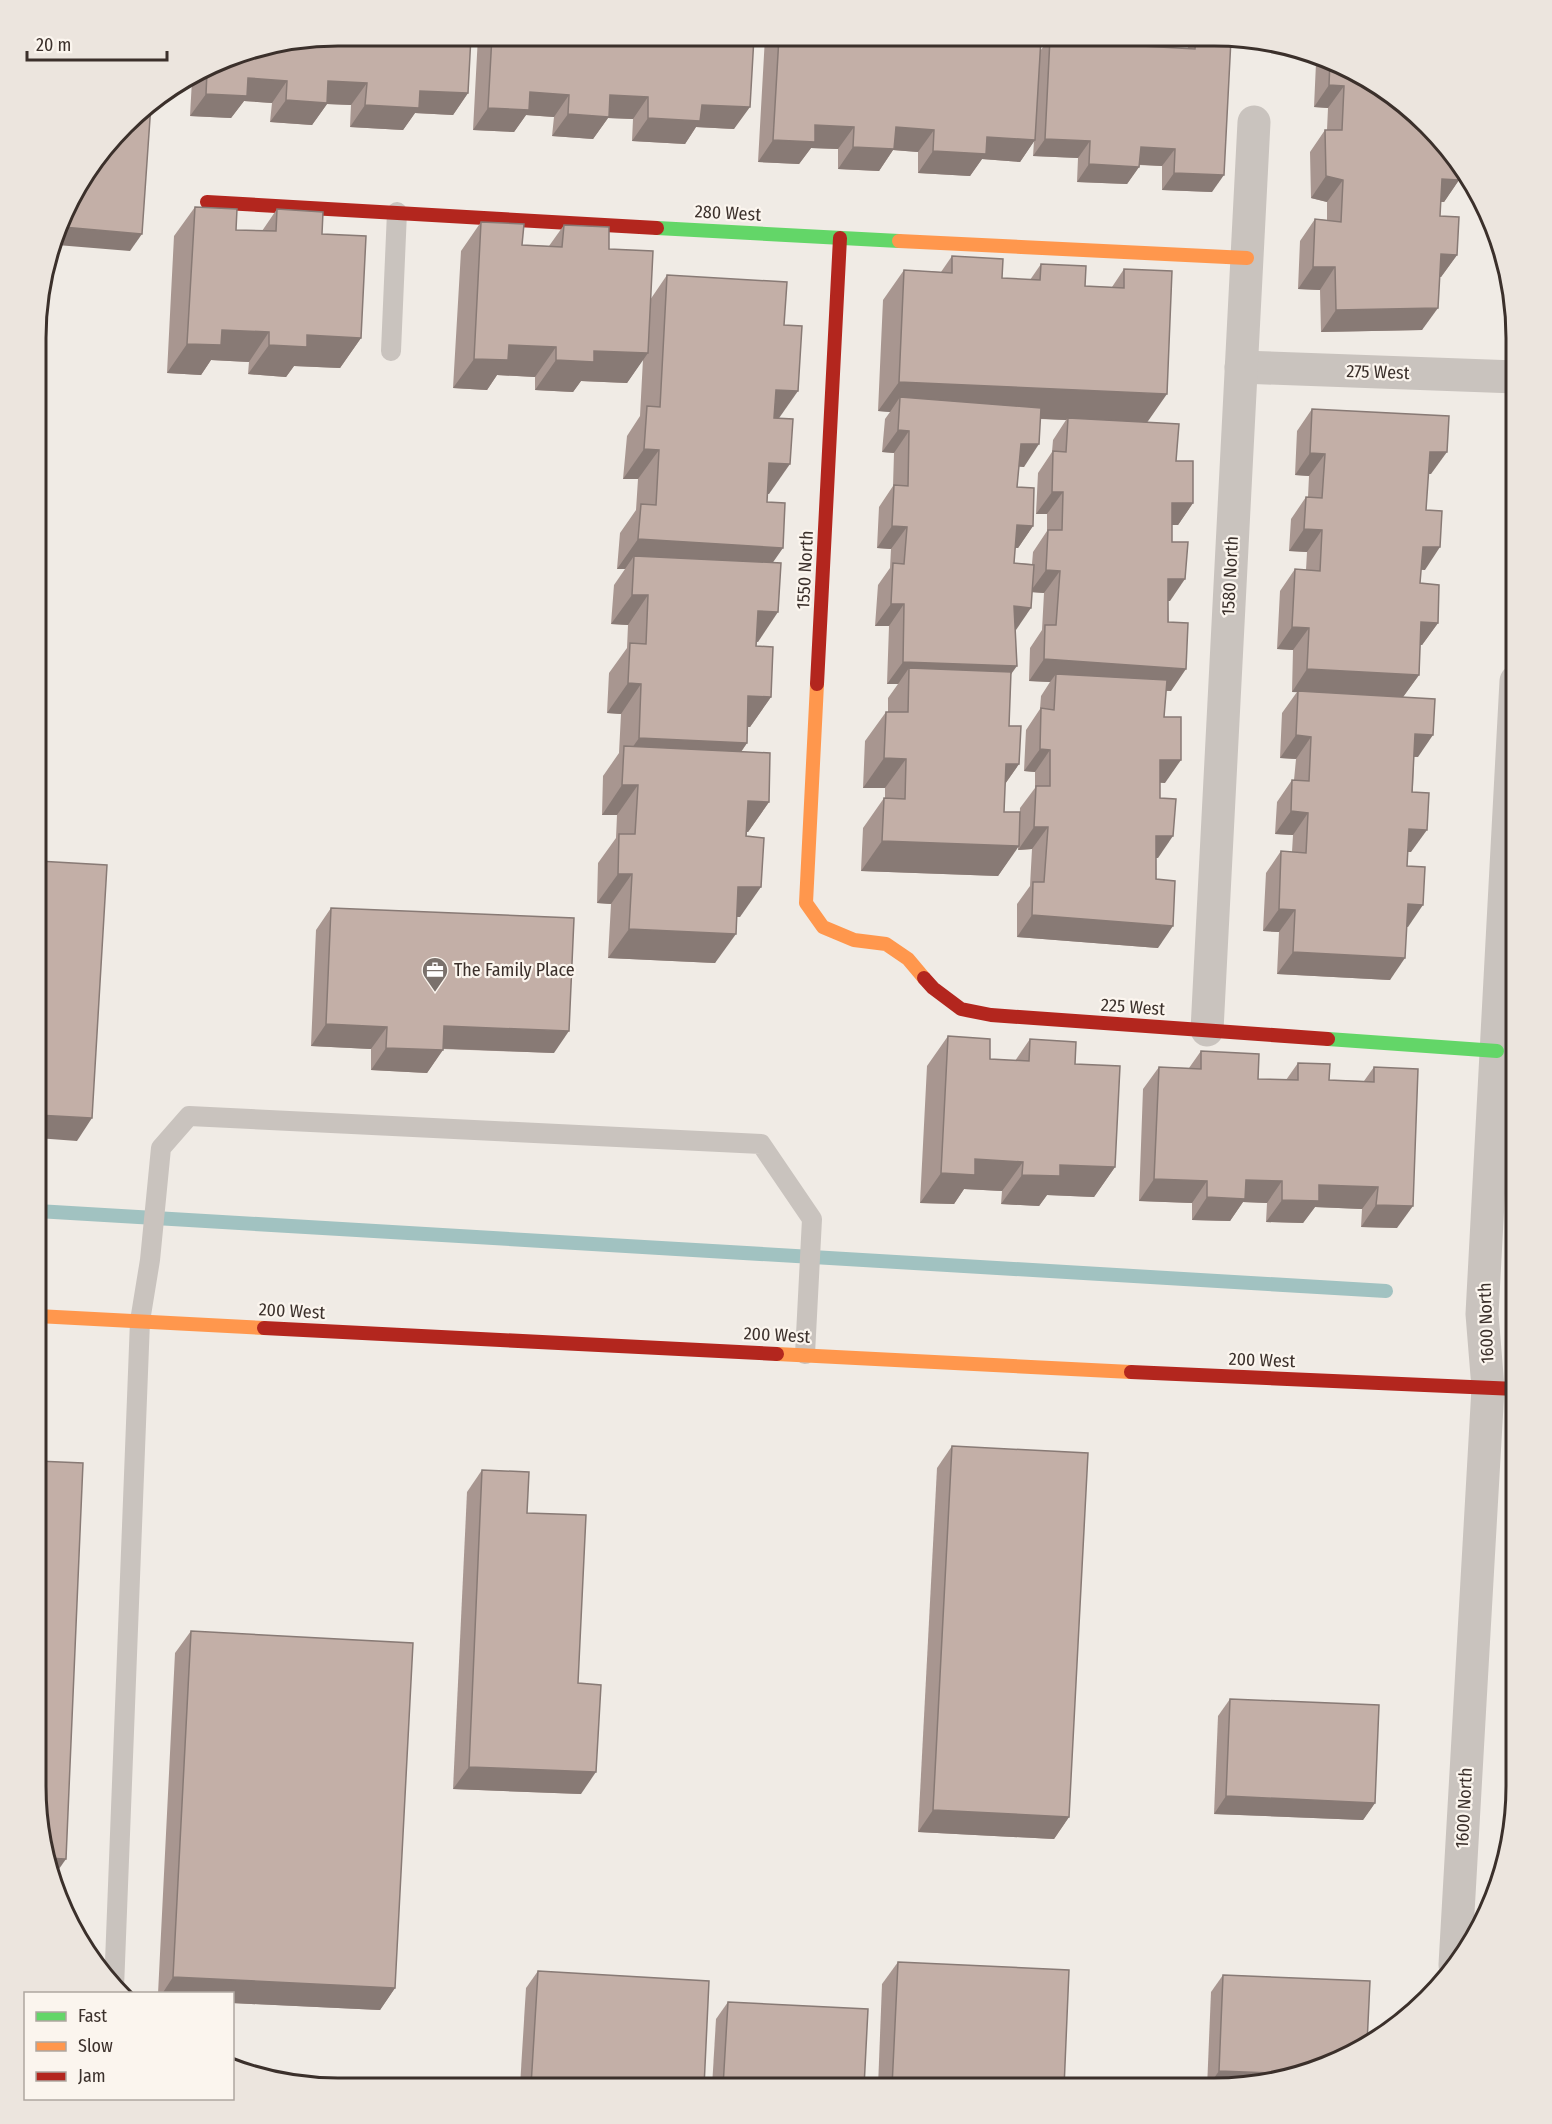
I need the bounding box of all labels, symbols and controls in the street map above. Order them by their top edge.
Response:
scale bar [27,24,166,62]
text: 20 m [36,34,71,56]
street label: 280 West [694,200,762,226]
street label: 275 West [1346,360,1410,384]
street label: 1550 North [792,530,818,610]
street label: 1580 North [1217,536,1243,616]
office icon: The Family Place [420,955,450,993]
place label: The Family Place [454,959,575,981]
street label: 225 West [1100,994,1166,1020]
street label: 1600 North [1474,1282,1498,1364]
street label: 200 West [258,1298,326,1324]
street label: 200 West [743,1322,811,1348]
street label: 200 West [1228,1348,1296,1372]
street label: 1600 North [1451,1767,1477,1849]
legend [24,1992,234,2100]
text: Fast [78,2005,107,2027]
text: Slow [78,2035,113,2057]
text: Jam [78,2065,106,2087]

